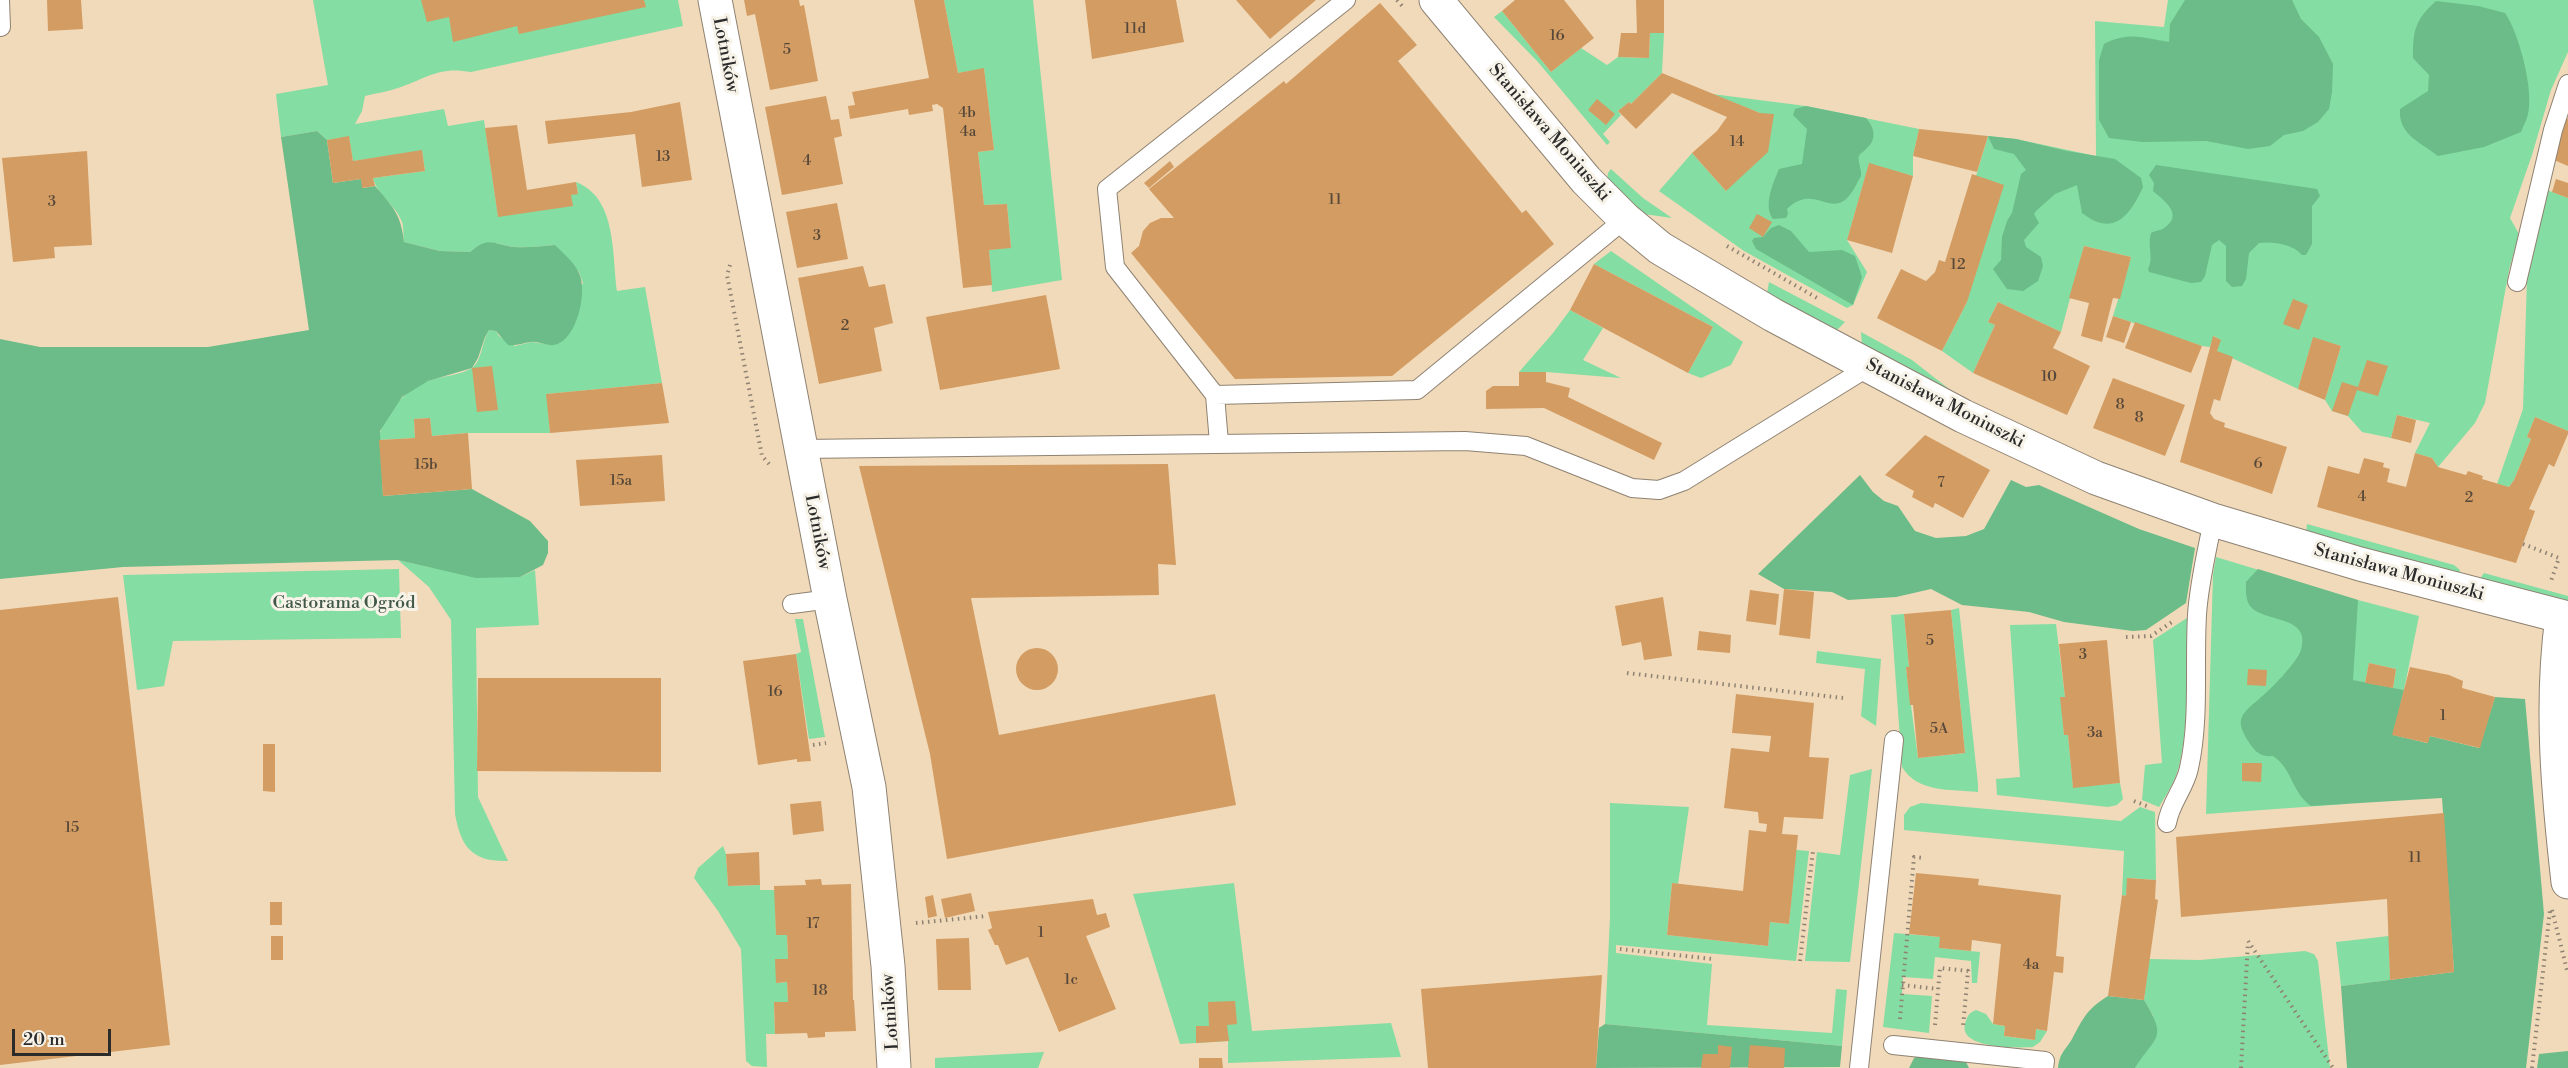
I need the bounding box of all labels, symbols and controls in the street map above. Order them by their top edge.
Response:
street label: Lotników [707,15,743,95]
house number: 11d [1124,20,1146,38]
house number: 16 [1549,27,1565,45]
house number: 5 [783,41,791,59]
street label: Stanisława Moniuszki [1483,60,1615,206]
house number: 4b [958,104,976,122]
house number: 4a [960,123,976,141]
house number: 14 [1730,133,1744,151]
house number: 13 [656,148,670,166]
house number: 4 [803,152,811,170]
house number: 11 [1328,191,1342,209]
house number: 3 [48,193,56,211]
house number: 3 [813,227,821,245]
house number: 12 [1950,256,1966,274]
house number: 2 [841,317,849,335]
street label: Stanisława Moniuszki [1862,355,2028,453]
house number: 10 [2041,368,2057,386]
house number: 8 [2115,396,2125,414]
house number: 8 [2134,409,2144,427]
house number: 6 [2253,455,2263,473]
house number: 15b [414,456,438,474]
house number: 15a [610,472,632,490]
house number: 7 [1937,474,1945,492]
house number: 4 [2358,488,2366,506]
house number: 2 [2465,489,2473,507]
street label: Lotników [799,492,835,572]
street label: Stanisława Moniuszki [2312,540,2486,606]
park label: Castorama Ogród [273,593,415,615]
house number: 5 [1926,632,1934,650]
house number: 3 [2079,646,2087,664]
house number: 16 [767,683,783,701]
house number: 1 [2440,707,2446,725]
house number: 5A [1930,720,1948,738]
house number: 3a [2087,724,2103,742]
house number: 15 [65,819,79,837]
house number: 11 [2408,849,2422,867]
house number: 17 [806,915,820,933]
house number: 1 [1038,924,1044,942]
house number: 4a [2023,956,2039,974]
house number: 1c [1064,971,1078,989]
street label: Lotników [878,973,904,1051]
house number: 18 [812,982,828,1000]
scale bar [15,1017,114,1055]
text: 20 m [23,1028,65,1051]

